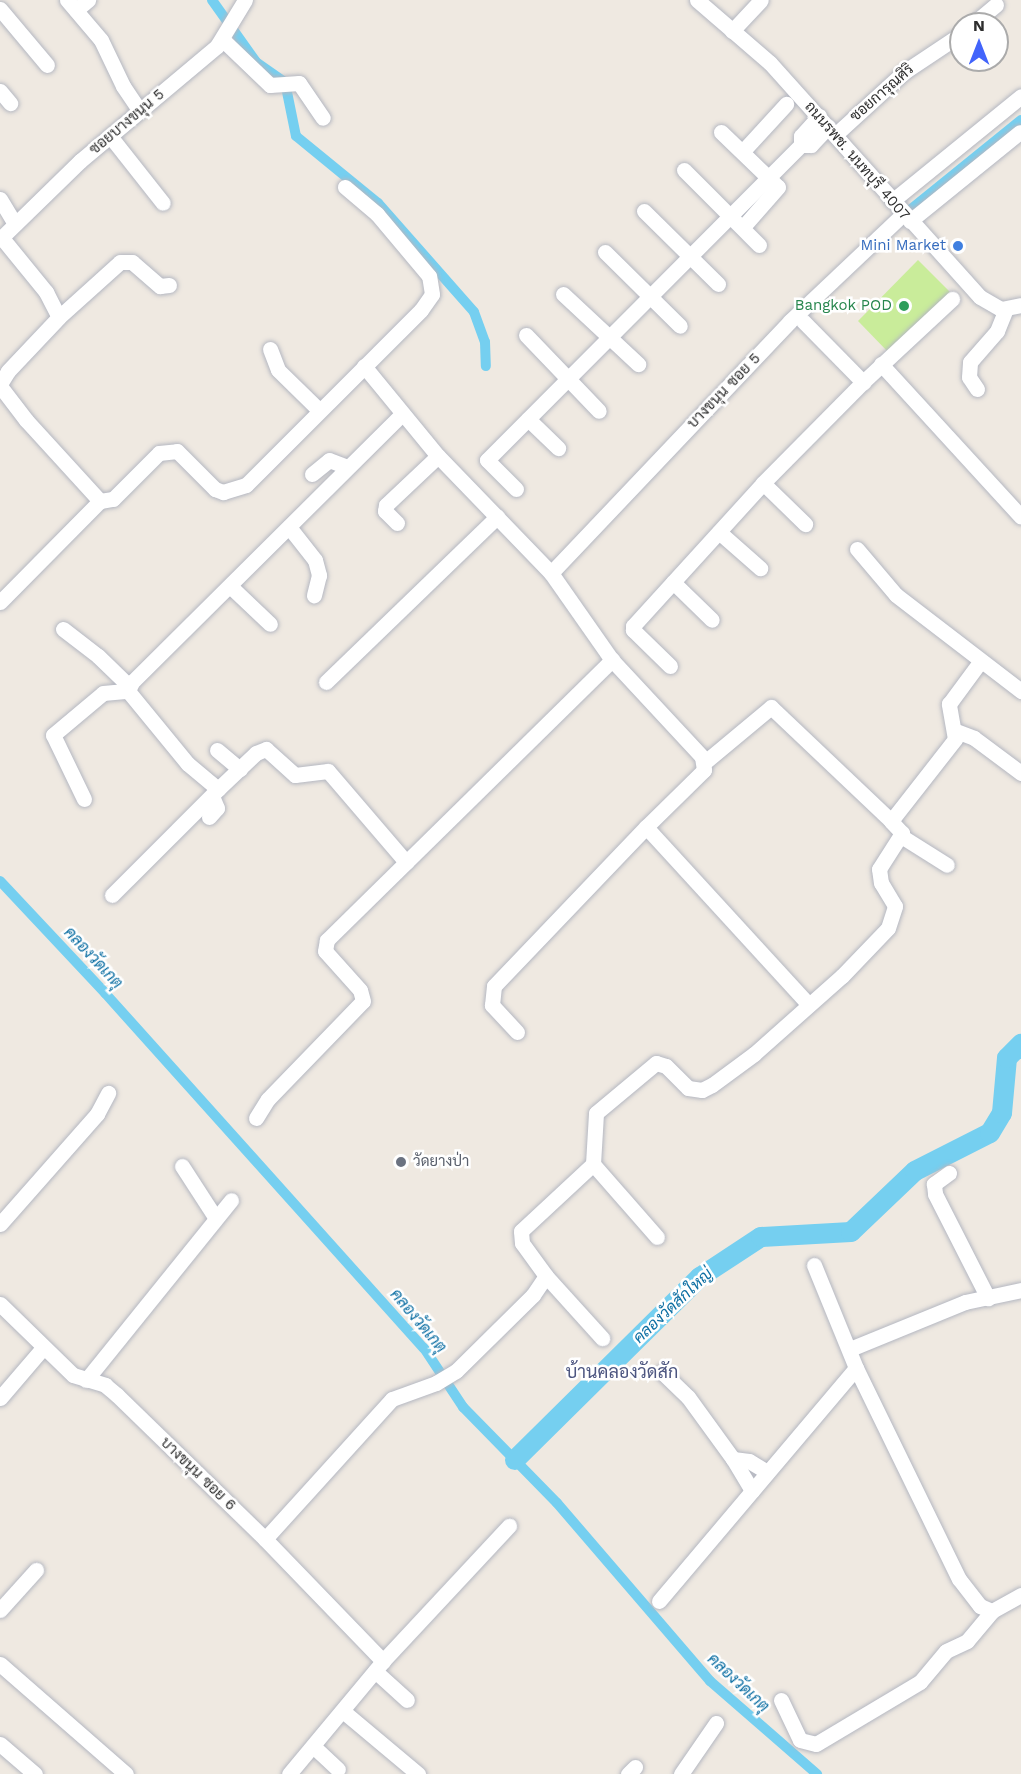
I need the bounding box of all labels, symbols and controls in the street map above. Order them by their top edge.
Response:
north arrow [949,12,1009,72]
text: N [973,16,985,35]
street label: ซอยการุณศิริ [846,60,918,126]
street label: ซอยบางขนุน 5 [86,85,168,159]
street label: ถนนรพช. นนทบุรี 4007 [801,98,913,224]
place label: Mini Market [861,237,946,255]
marker: Mini Market [951,239,965,253]
place label: Bangkok POD [794,297,892,315]
marker: Bangkok POD [897,299,911,313]
street label: บางขนุน ซอย 5 [684,350,764,432]
water label: คลองวัดเกตุ [60,923,126,993]
place label: วัดยางป่า [413,1153,469,1171]
marker: วัดยางป่า [394,1155,408,1169]
water label: คลองวัดสักใหญ่ [629,1264,717,1348]
water label: คลองวัดเกตุ [386,1285,450,1357]
district label: บ้านคลองวัดสัก [566,1361,678,1383]
street label: บางขนุน ซอย 6 [157,1434,239,1514]
water label: คลองวัดเกตุ [703,1650,773,1716]

